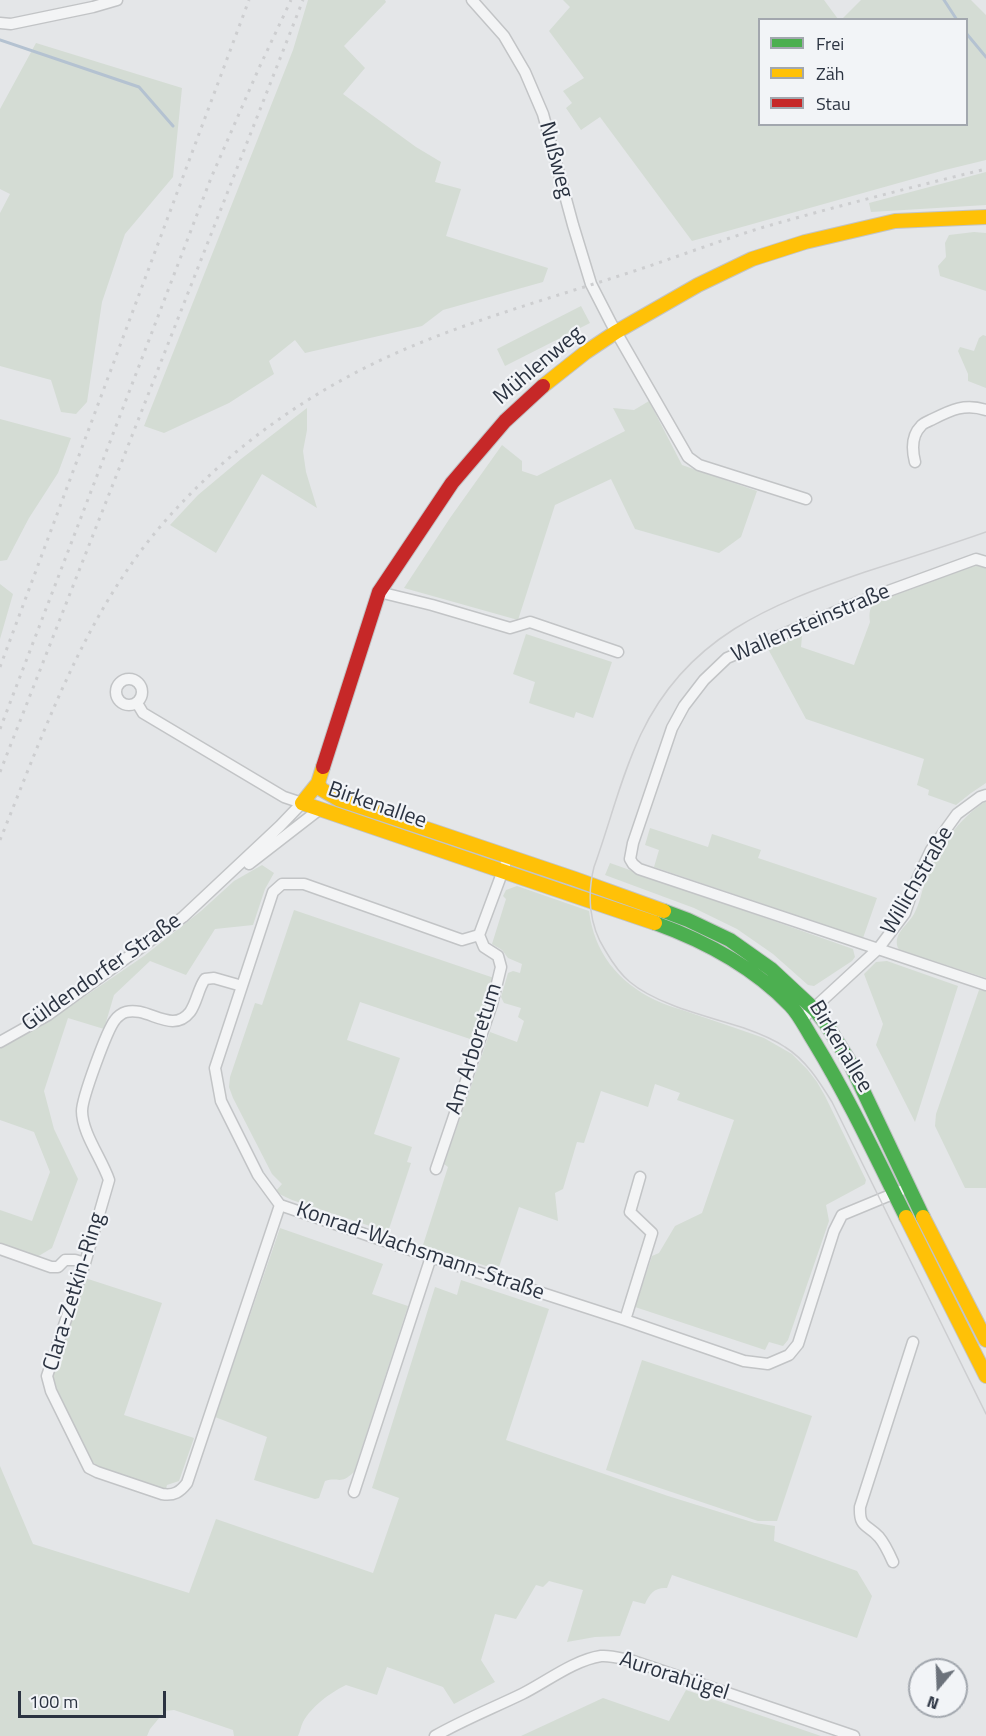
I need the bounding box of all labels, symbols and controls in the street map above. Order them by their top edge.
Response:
legend [758,18,968,126]
text: Frei [816,30,844,57]
text: Zäh [816,60,844,87]
text: Stau [816,90,851,117]
street label: Nußweg [532,119,578,201]
street label: Mühlenweg [489,321,589,411]
street label: Wallensteinstraße [728,579,894,669]
street label: Birkenallee [324,777,430,835]
street label: Willichstraße [876,822,960,940]
street label: Güldendorfer Straße [17,908,187,1038]
street label: Am Arboretum [441,980,509,1118]
street label: Birkenallee [802,996,878,1098]
street label: Konrad-Wachsmann-Straße [292,1197,548,1307]
street label: Clara-Zetkin-Ring [38,1210,112,1374]
street label: Aurorahügel [616,1647,732,1707]
north arrow [908,1658,968,1718]
scale bar [21,1679,170,1717]
text: 100 m [29,1688,78,1715]
text: N [924,1690,942,1716]

